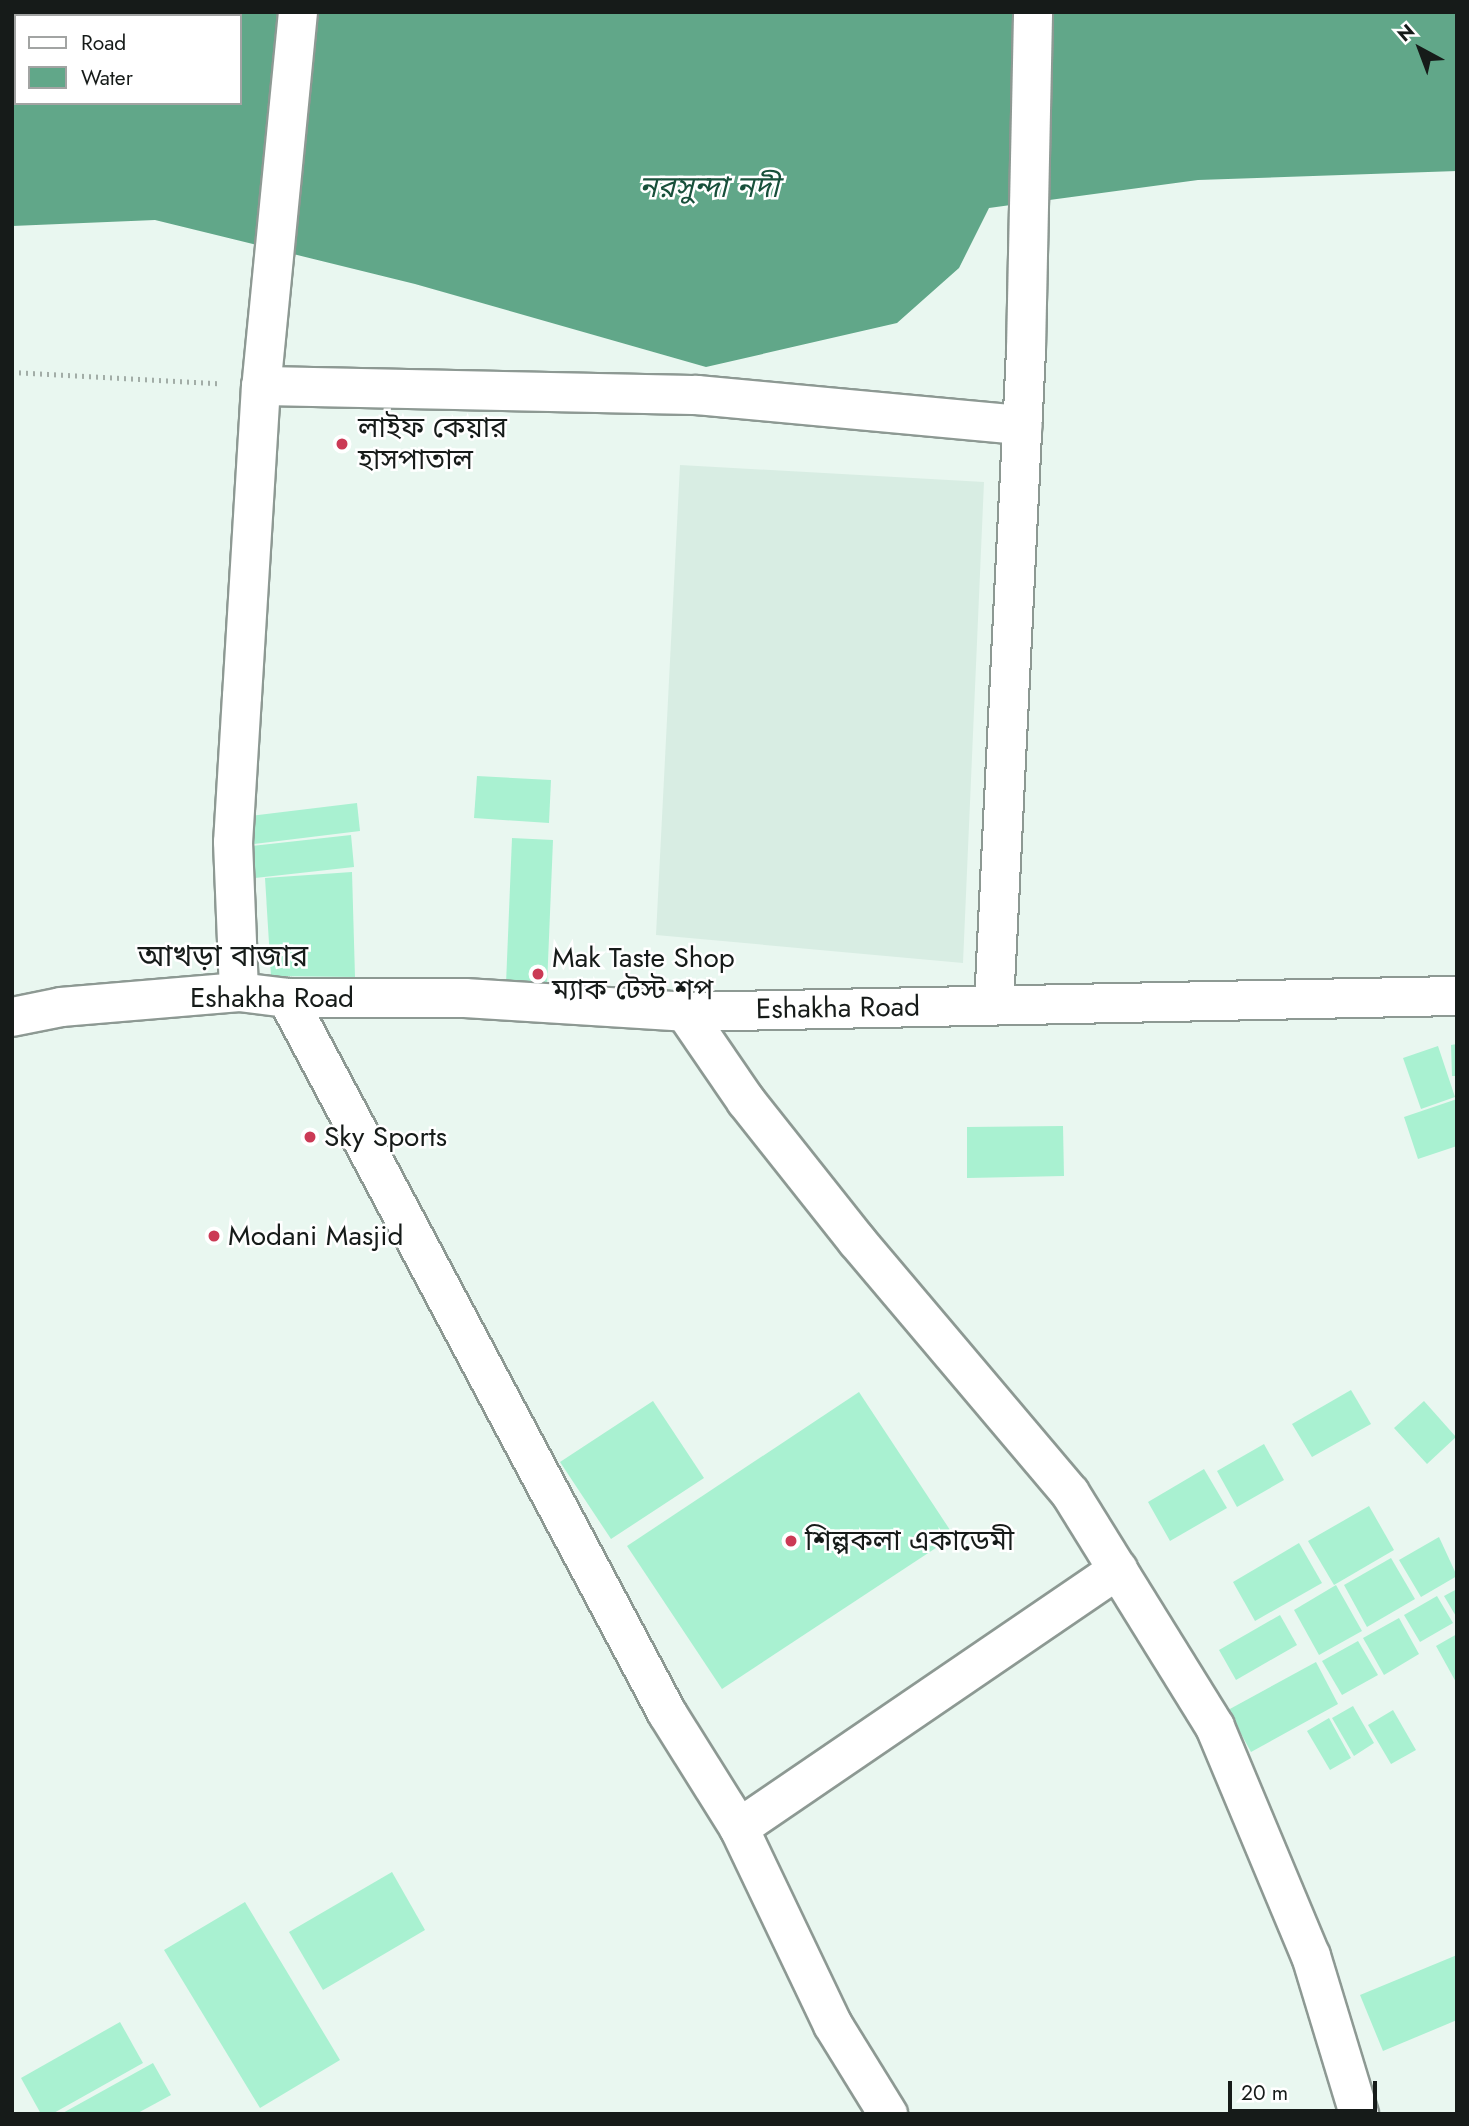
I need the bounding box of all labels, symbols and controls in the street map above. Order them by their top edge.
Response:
legend [14,14,242,105]
north arrow [1385,14,1455,84]
text: N [1391,18,1420,48]
text: Road [81,28,126,58]
text: Water [81,63,133,93]
water label: নরসুন্দা নদী [639,169,779,205]
place label: লাইফ কেয়ার হাসপাতাল [358,411,507,477]
marker: লাইফ কেয়ার হাসপাতাল [332,434,352,454]
district label: আখড়া বাজার [138,938,308,974]
place label: Mak Taste Shop ম্যাক টেস্ট শপ [552,941,735,1007]
marker: Mak Taste Shop ম্যাক টেস্ট শপ [530,966,546,982]
street label: Eshakha Road [190,981,354,1015]
street label: Eshakha Road [756,990,920,1026]
place label: Sky Sports [324,1120,447,1154]
marker: Sky Sports [302,1129,318,1145]
place label: Modani Masjid [228,1219,403,1253]
marker: Modani Masjid [206,1228,222,1244]
place label: শিল্পকলা একাডেমী [805,1524,1014,1558]
marker: শিল্পকলা একাডেমী [783,1533,799,1549]
scale bar [1231,2066,1380,2110]
text: 20 m [1241,2078,1288,2108]

